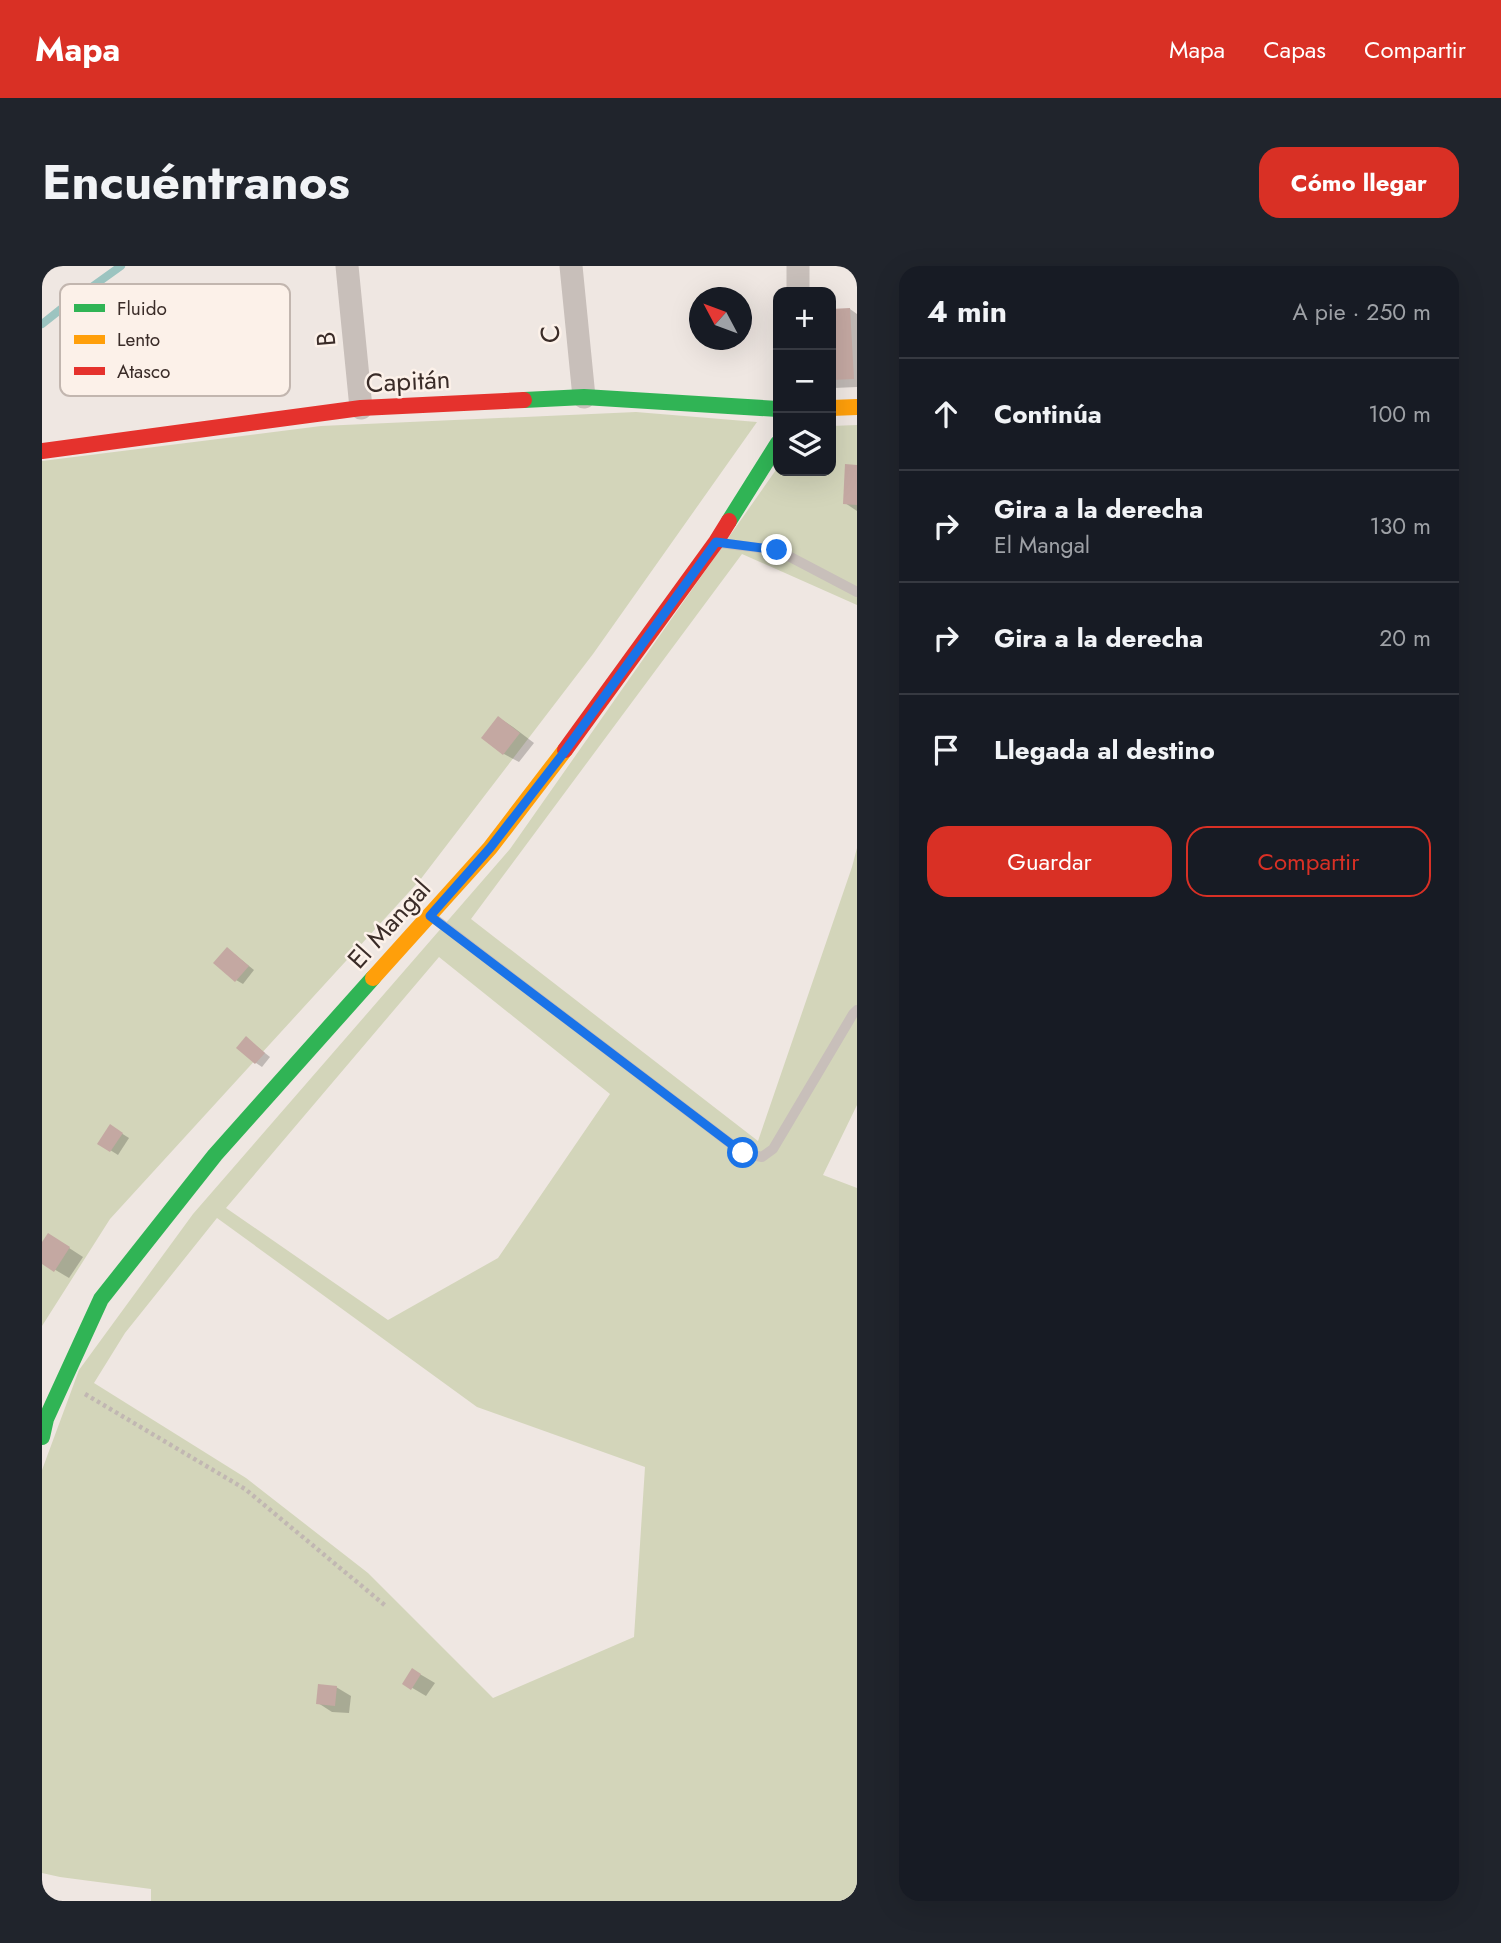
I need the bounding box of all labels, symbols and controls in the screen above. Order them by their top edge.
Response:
text: Mapa [35,26,120,73]
text: Mapa [1169,32,1225,67]
text: Capas [1263,32,1326,67]
text: Compartir [1364,32,1466,67]
text: Encuéntranos [42,147,350,217]
button: Cómo llegar [1259,147,1459,218]
legend [60,284,290,396]
north arrow [689,287,752,350]
map controls [773,287,836,476]
button: + [773,287,836,350]
text: 4 min [927,290,1007,333]
text: Fluido [117,295,167,322]
text: A pie · 250 m [1293,295,1431,329]
street label: C [530,323,570,345]
text: Lento [117,326,160,353]
street label: B [306,330,346,348]
button: − [773,350,836,413]
text: Atasco [117,358,170,385]
street label: Capitán [365,360,451,402]
icon: ahead [927,395,965,433]
text: Continúa [994,395,1102,433]
text: 100 m [1368,397,1431,431]
button: layers [773,413,836,476]
text: Gira a la derecha [994,490,1203,528]
icon: right [927,507,965,545]
text: 130 m [1369,509,1431,543]
text: El Mangal [994,528,1090,562]
route end [761,534,792,565]
icon: right [927,619,965,657]
text: Gira a la derecha [994,619,1203,657]
text: 20 m [1379,621,1431,655]
icon: arrive [927,731,965,769]
text: Llegada al destino [994,731,1215,769]
button: Guardar [927,826,1172,897]
button: Compartir [1186,826,1431,897]
street label: El Mangal [339,871,439,977]
route start [727,1137,758,1168]

